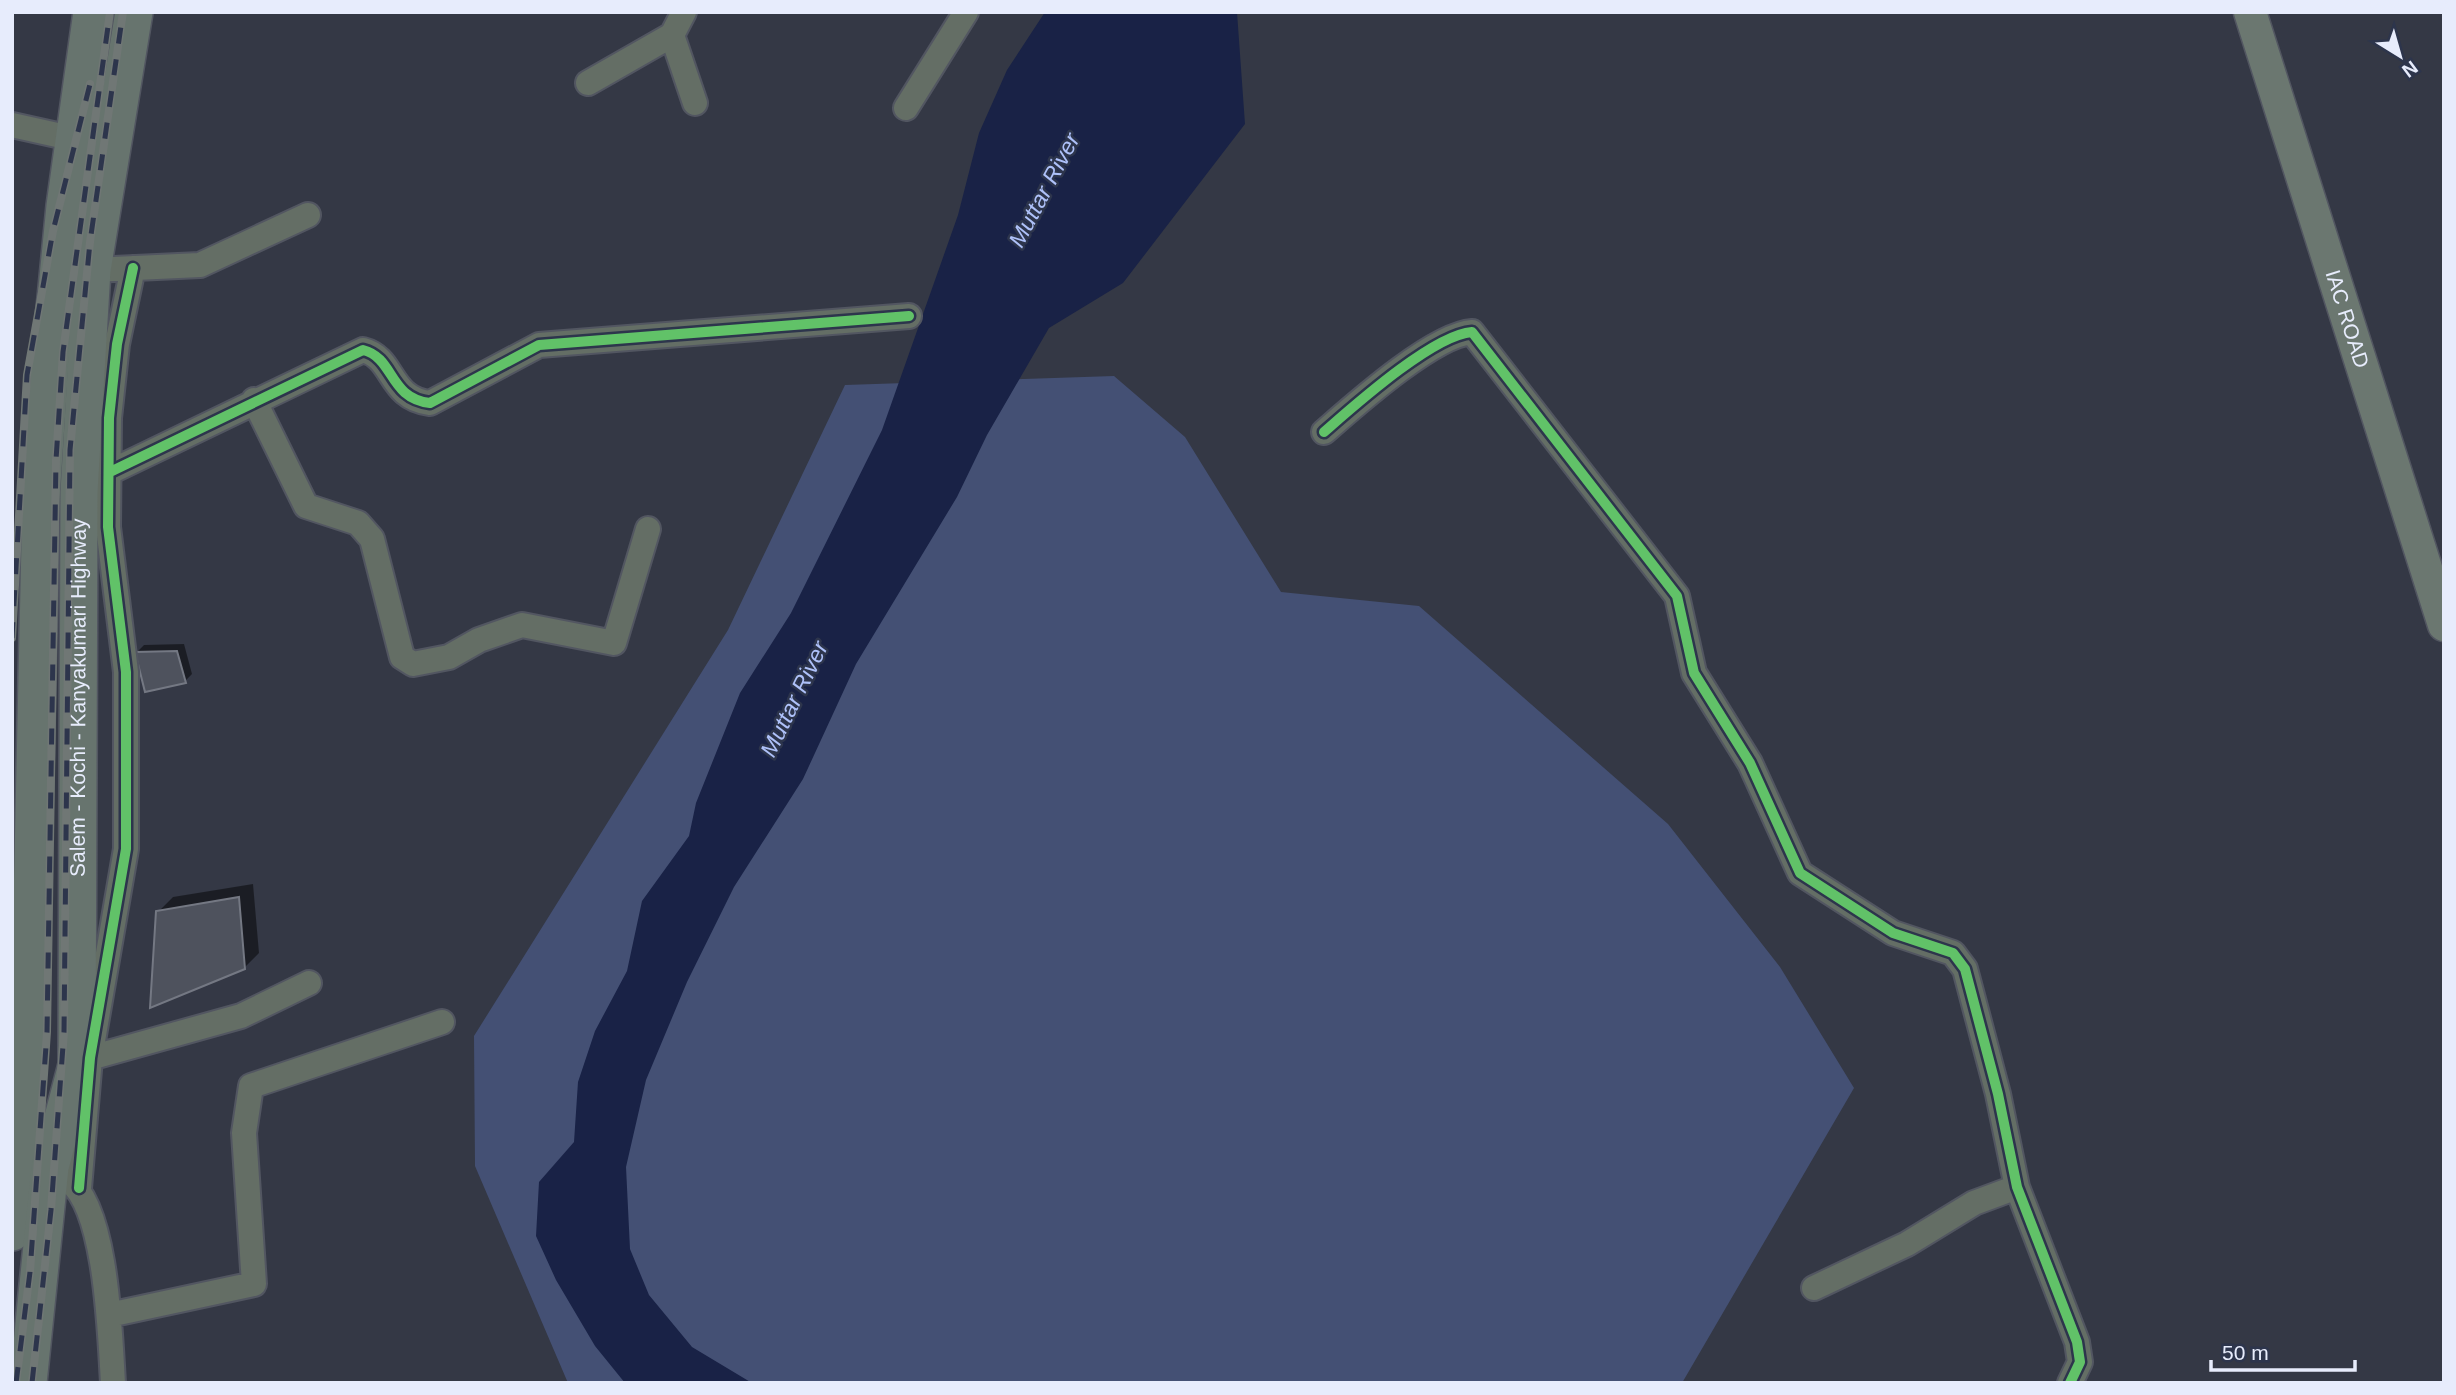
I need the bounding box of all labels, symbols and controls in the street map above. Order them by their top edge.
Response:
north arrow [2365,21,2435,91]
text: N [2398,57,2422,82]
water label: Muttar River [1003,127,1086,251]
street label: IAC ROAD [2321,267,2374,371]
street label: Salem - Kochi - Kanyakumari Highway [66,518,90,877]
water label: Muttar River [755,636,834,761]
scale bar [2211,1328,2354,1372]
text: 50 m [2222,1341,2269,1364]

